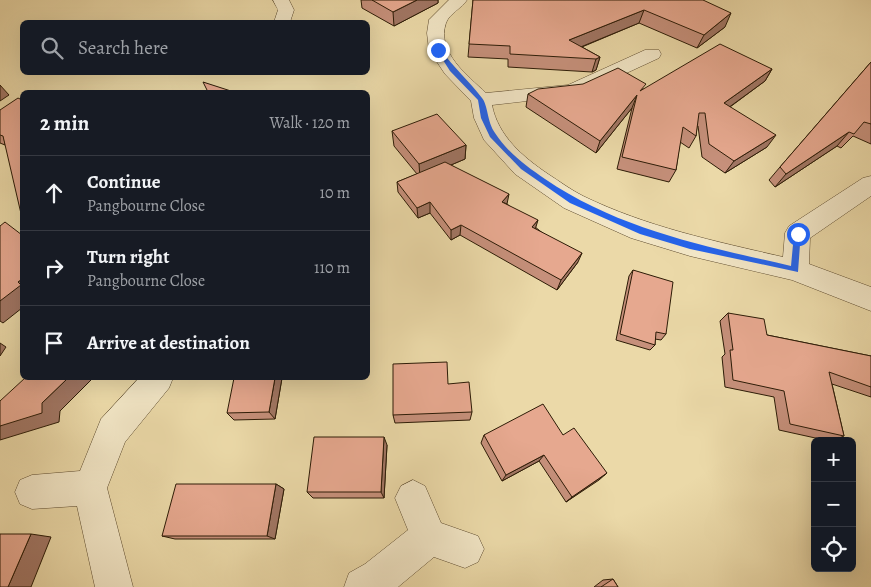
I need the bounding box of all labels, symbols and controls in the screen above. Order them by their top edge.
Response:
search box [20,20,370,75]
icon: search [38,34,66,62]
text: Search here [78,35,168,61]
route end [427,39,450,62]
text: 2 min [40,109,89,137]
text: Walk · 120 m [269,112,350,134]
text: Continue [87,169,161,195]
icon: ahead [40,179,68,207]
text: 10 m [320,182,350,204]
text: Pangbourne Close [87,195,205,217]
route start [787,223,810,246]
text: Turn right [87,244,169,270]
icon: right [40,254,68,282]
text: 110 m [314,257,350,279]
text: Pangbourne Close [87,270,205,292]
icon: arrive [40,329,68,357]
text: Arrive at destination [87,330,250,356]
map controls [811,437,856,572]
button: + [811,437,856,482]
button: − [811,482,856,527]
button: locate [811,527,856,572]

